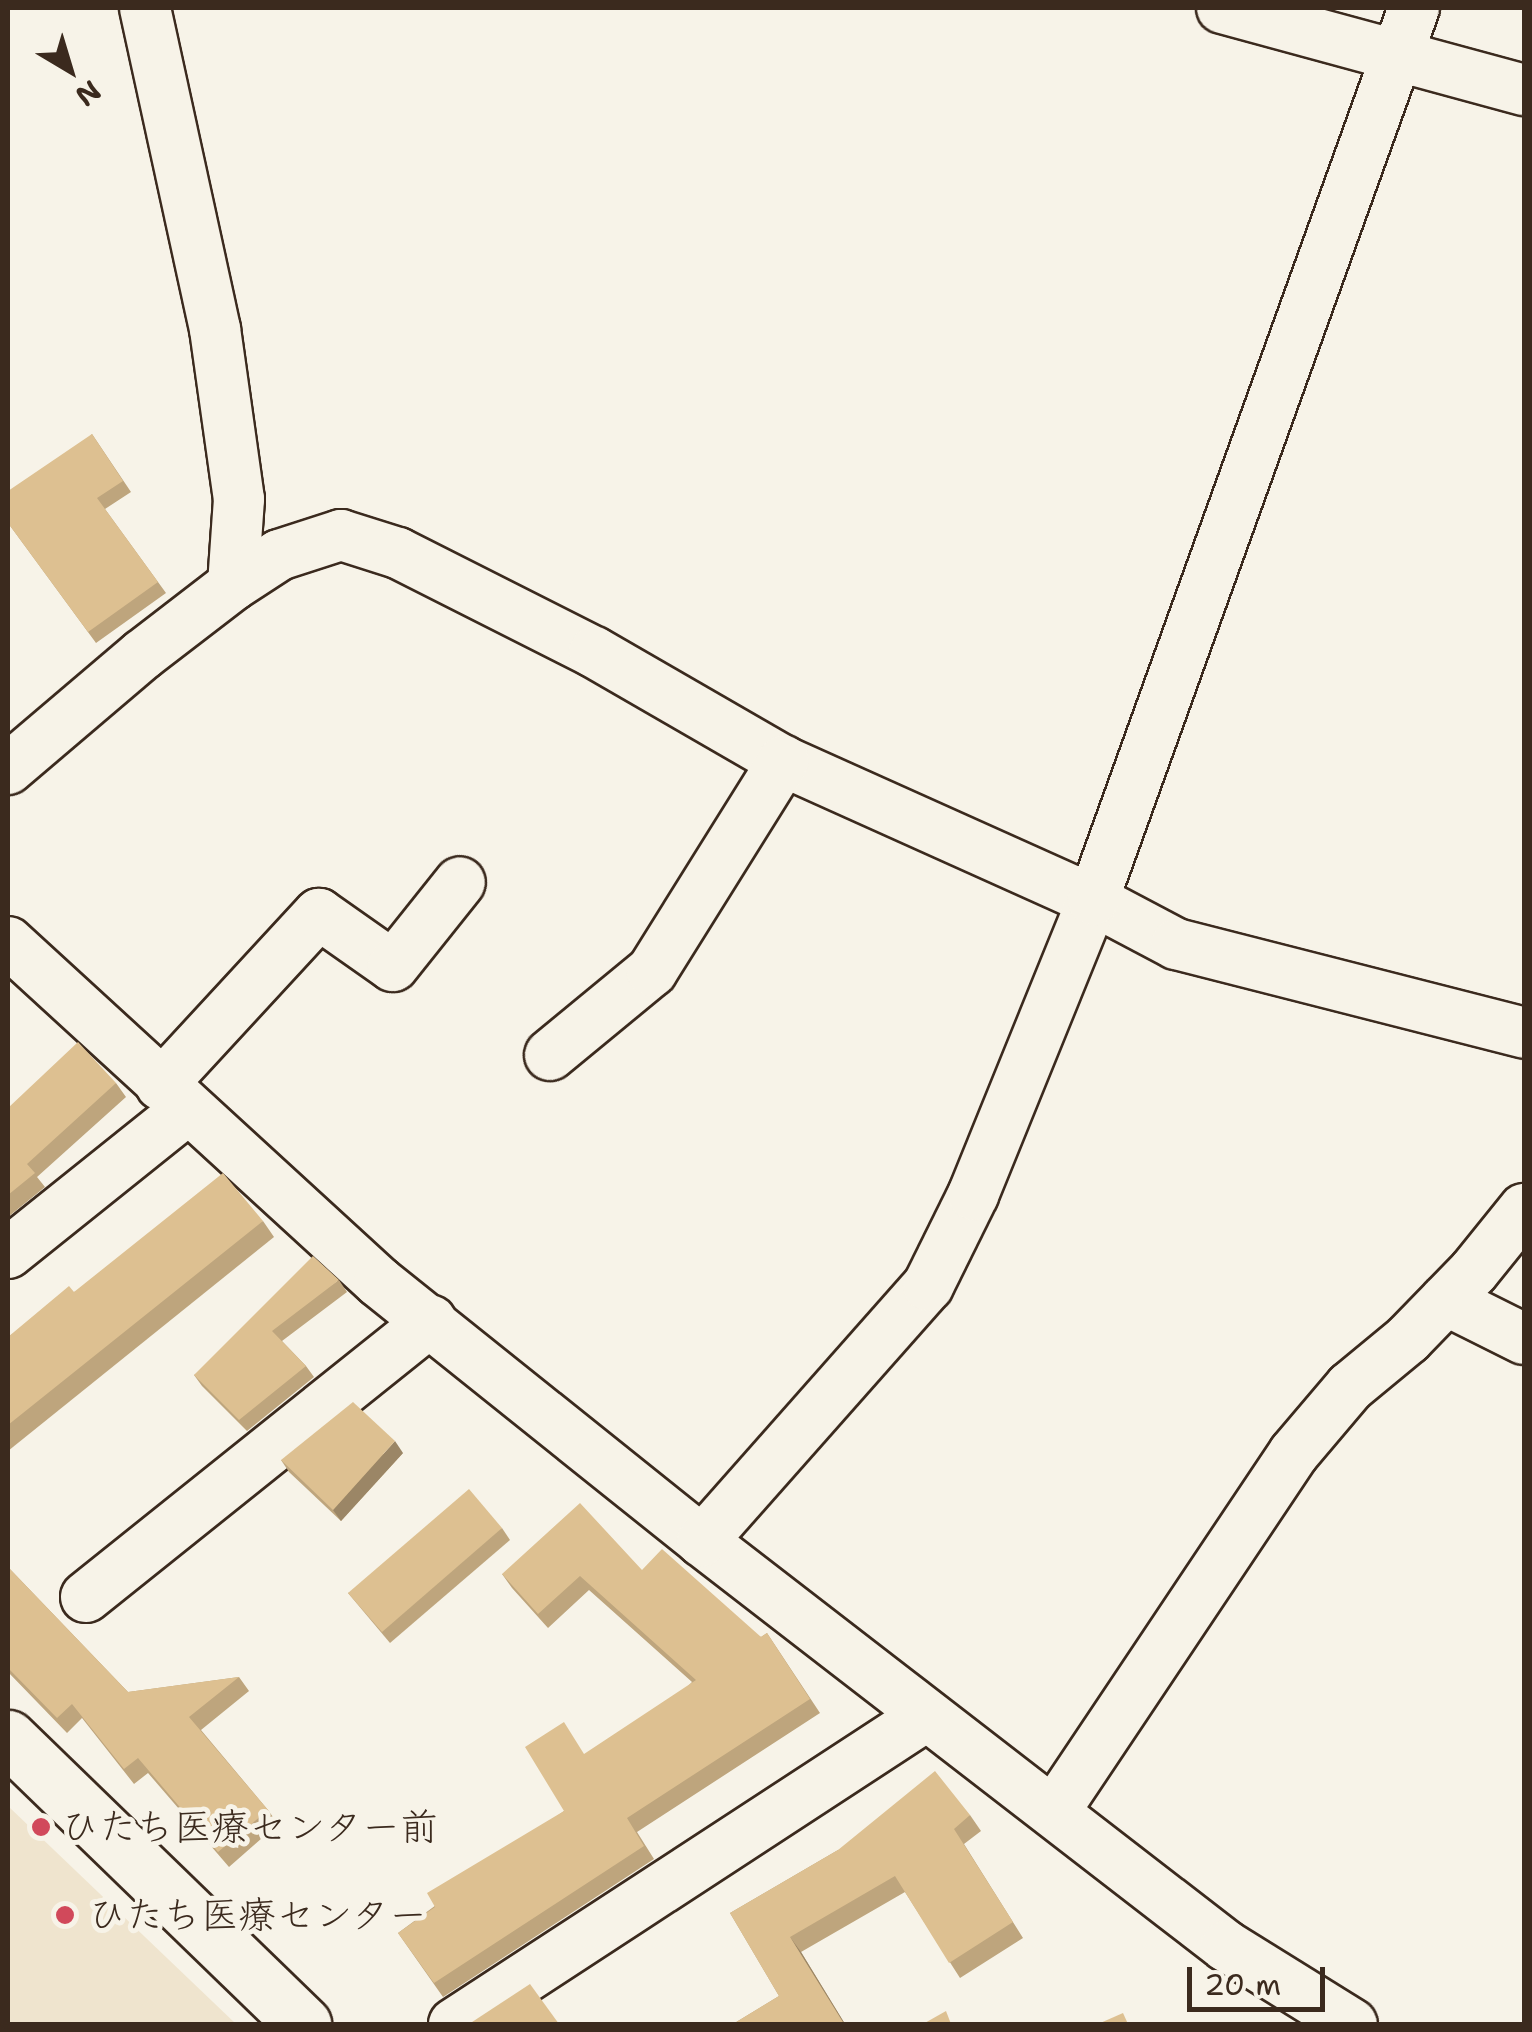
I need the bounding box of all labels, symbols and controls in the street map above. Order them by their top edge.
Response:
north arrow [20,20,120,120]
text: N [68,72,109,115]
place label: ひたち医療センター前 [61,1804,441,1850]
marker: ひたち医療センター前 [30,1816,52,1838]
place label: ひたち医療センター [88,1892,430,1938]
marker: ひたち医療センター [52,1902,78,1928]
scale bar [1192,1947,1330,2009]
text: 20 m [1204,1964,1281,2005]

